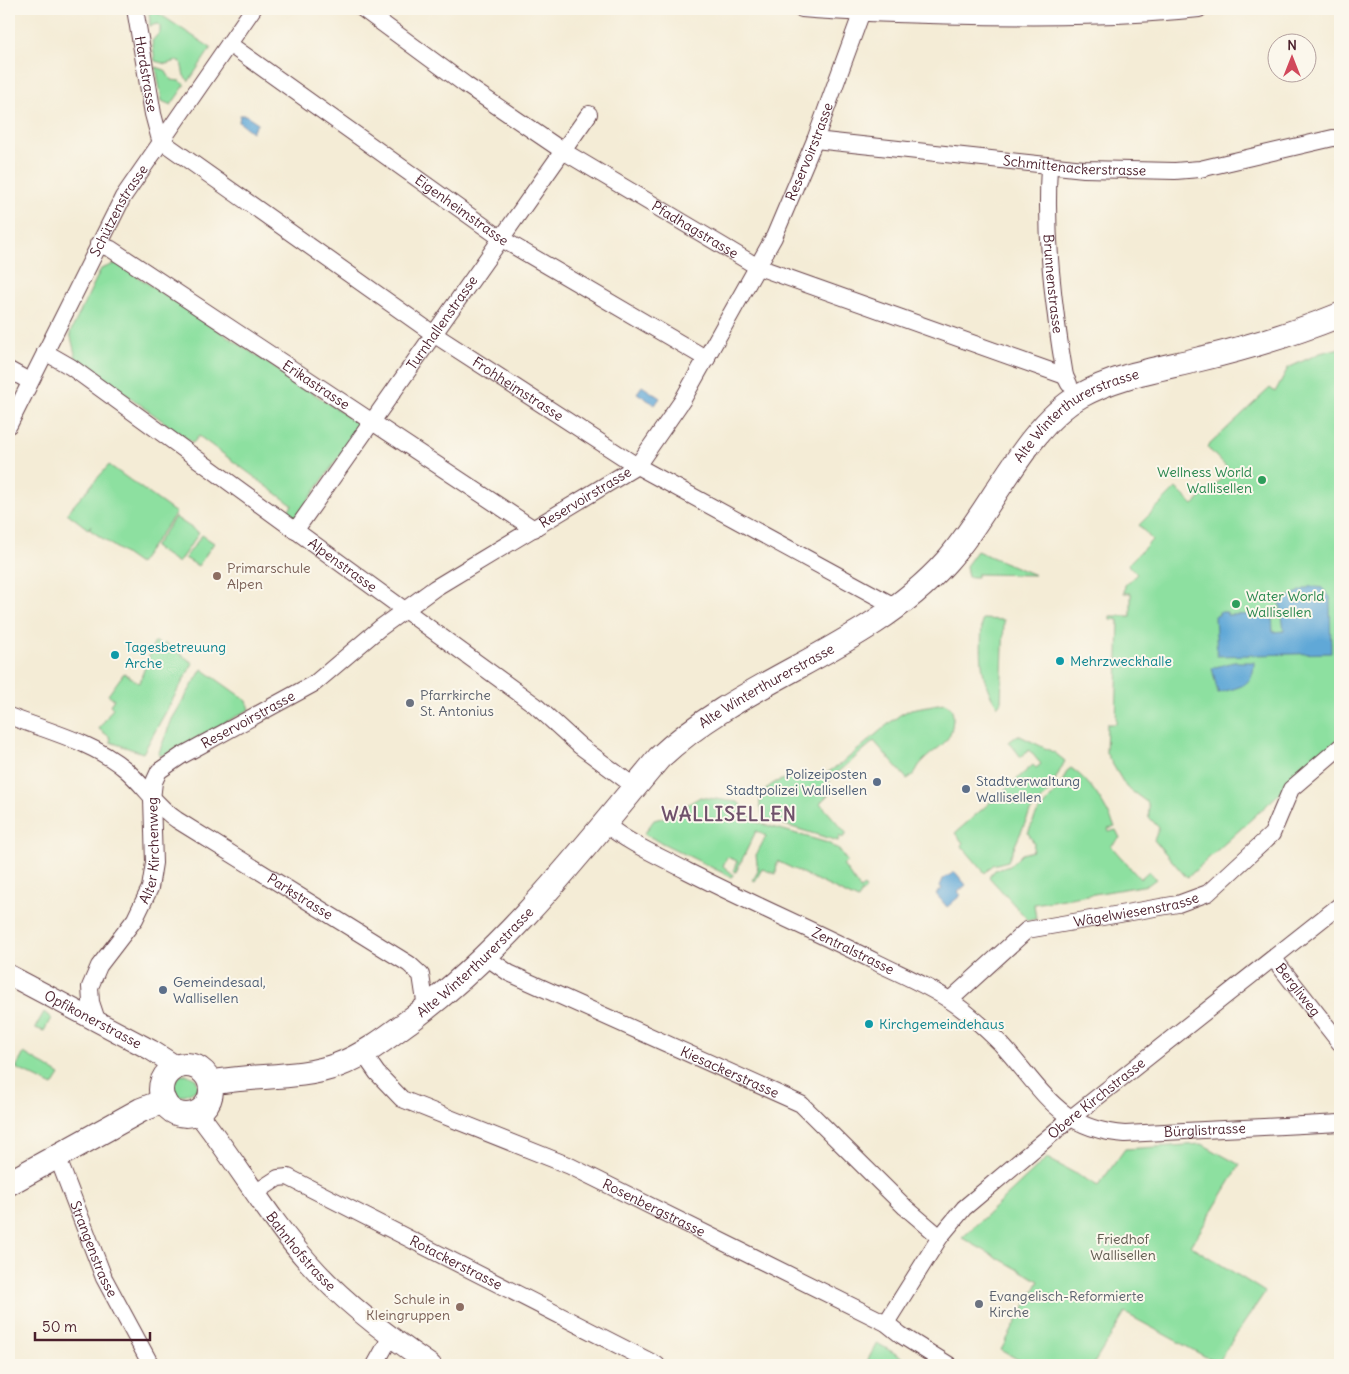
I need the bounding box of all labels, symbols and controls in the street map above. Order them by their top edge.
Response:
north arrow [1266,32,1316,82]
street label: Hardstrasse [131,35,162,113]
text: N [1287,36,1297,54]
street label: Reservoirstrasse [781,100,837,203]
street label: Schmittenackerstrasse [1002,151,1146,179]
street label: Schützenstrasse [86,161,152,259]
street label: Eigenheimstrasse [411,171,512,250]
street label: Pfadhagstrasse [648,197,742,262]
street label: Brunnenstrasse [1040,234,1067,335]
street label: Turnhallenstrasse [403,272,481,373]
street label: Frohheimstrasse [469,353,567,425]
street label: Erikastrasse [279,356,353,414]
street label: Alte Winterthurerstrasse [1010,365,1141,466]
street label: Reservoirstrasse [536,463,634,532]
place label: Wellness World Wallisellen [1157,463,1252,497]
marker: Wellness World Wallisellen [1256,474,1268,486]
street label: Alpenstrasse [305,534,380,596]
place label: Primarschule Alpen [227,559,311,593]
marker: Primarschule Alpen [211,570,223,582]
place label: Water World Wallisellen [1246,587,1325,621]
marker: Water World Wallisellen [1230,598,1242,610]
place label: Tagesbetreuung Arche [125,638,226,672]
street label: Alte Winterthurerstrasse [695,640,837,732]
marker: Tagesbetreuung Arche [109,649,121,661]
place label: Mehrzweckhalle [1070,652,1172,670]
marker: Mehrzweckhalle [1054,655,1066,667]
place label: Pfarrkirche St. Antonius [420,686,494,720]
street label: Reservoirstrasse [198,687,298,752]
marker: Pfarrkirche St. Antonius [404,697,416,709]
place label: Polizeiposten Stadtpolizei Wallisellen [726,765,867,799]
place label: Stadtverwaltung Wallisellen [976,772,1080,806]
marker: Polizeiposten Stadtpolizei Wallisellen [871,776,883,788]
marker: Stadtverwaltung Wallisellen [960,783,972,795]
street label: Alter Kirchenweg [135,797,163,907]
district label: WALLISELLEN [661,802,797,826]
street label: Parkstrasse [264,869,336,924]
street label: Wägelwiesenstrasse [1072,888,1201,931]
street label: Alte Winterthurerstrasse [413,903,537,1021]
street label: Zentralstrasse [809,923,897,979]
street label: Bergliweg [1272,959,1325,1020]
place label: Gemeindesaal, Wallisellen [173,973,266,1007]
marker: Gemeindesaal, Wallisellen [157,984,169,996]
street label: Opfikonerstrasse [41,986,145,1052]
place label: Kirchgemeindehaus [879,1015,1004,1033]
marker: Kirchgemeindehaus [863,1018,875,1030]
street label: Kiesackerstrasse [678,1042,782,1102]
street label: Obere Kirchstrasse [1044,1054,1149,1143]
street label: Bürglistrasse [1163,1119,1246,1141]
street label: Rosenbergstrasse [600,1175,708,1241]
street label: Strangenstrasse [66,1198,122,1300]
street label: Bahnhofstrasse [262,1208,340,1295]
park label: Friedhof Wallisellen [1090,1230,1156,1264]
street label: Rotackerstrasse [407,1231,505,1294]
place label: Evangelisch-Reformierte Kirche [989,1287,1144,1321]
place label: Schule in Kleingruppen [366,1290,450,1324]
marker: Evangelisch-Reformierte Kirche [973,1298,985,1310]
marker: Schule in Kleingruppen [454,1301,466,1313]
scale bar [35,1309,150,1341]
text: 50 m [42,1317,77,1336]

